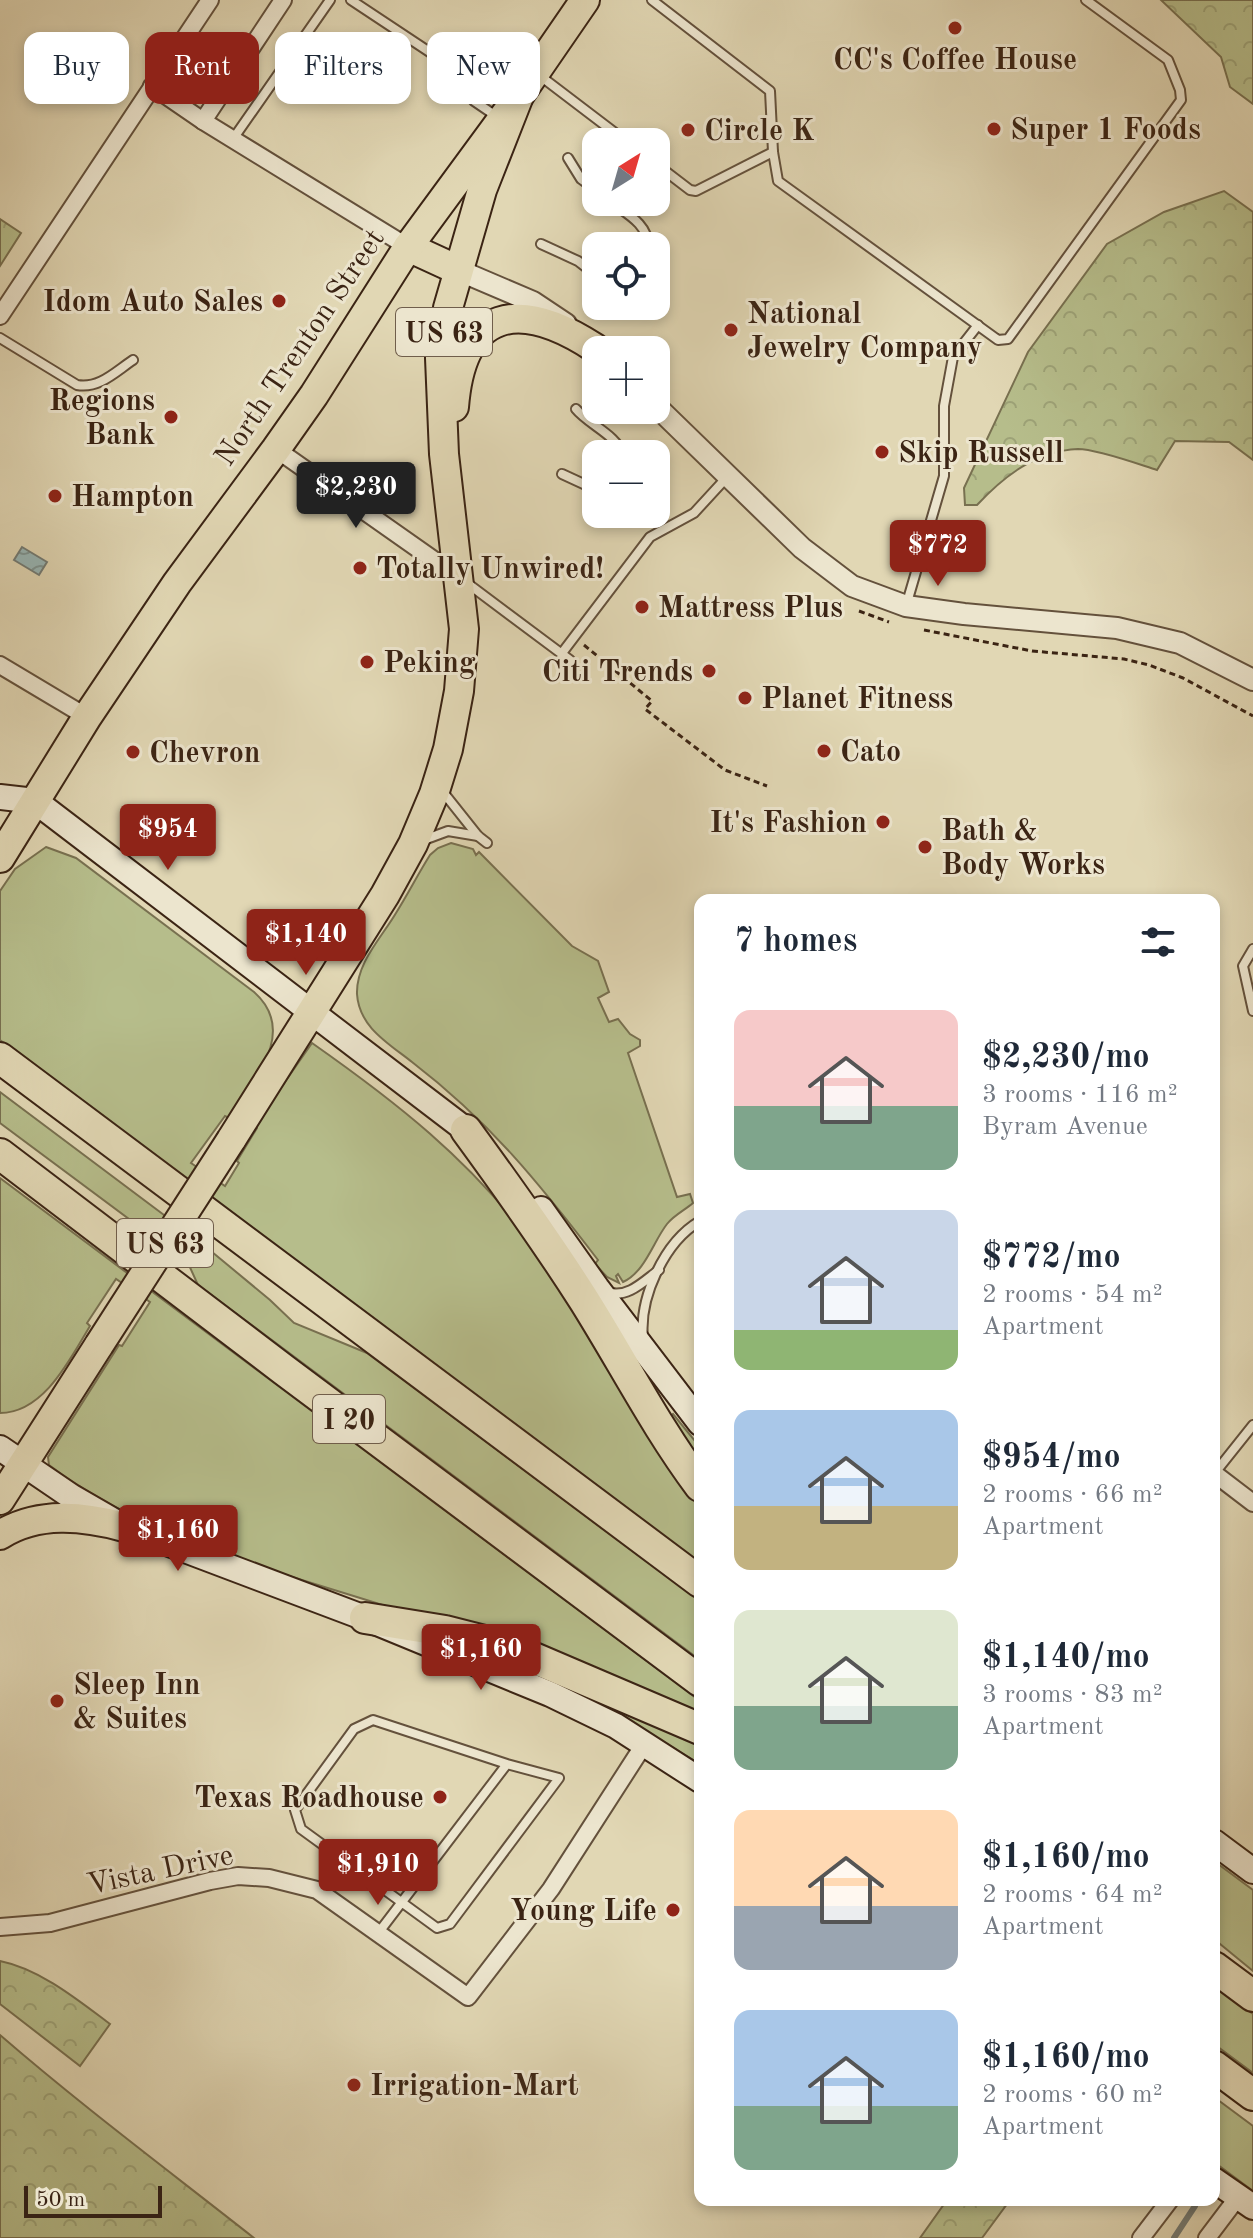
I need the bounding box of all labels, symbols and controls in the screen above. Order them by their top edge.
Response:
marker: CC's Coffee House [946,19,964,37]
chip: Buy [24,32,129,104]
chip: Rent [145,32,259,104]
chip: Filters [275,32,411,104]
chip: New [427,32,540,104]
place label: CC's Coffee House [833,46,1077,76]
place label: Super 1 Foods [1010,116,1201,146]
place label: Circle K [704,117,815,147]
marker: Super 1 Foods [985,120,1003,138]
marker: Circle K [679,121,697,139]
north arrow [582,128,670,216]
map controls [582,128,670,528]
street label: North Trenton Street [210,224,391,472]
button: locate [582,232,670,320]
place label: Idom Auto Sales [42,288,263,318]
marker: Idom Auto Sales [270,292,288,310]
place label: National Jewelry Company [747,300,982,364]
road number: US 63 [396,308,492,356]
marker: National Jewelry Company [722,321,740,339]
button: + [582,336,670,424]
place label: Regions Bank [49,387,155,451]
marker: Regions Bank [162,408,180,426]
place label: Skip Russell [898,439,1064,469]
button: − [582,440,670,528]
marker: Skip Russell [873,443,891,461]
pin: $2,230 [291,462,421,530]
text: $2,230 [315,475,397,501]
place label: Hampton [71,483,194,513]
marker: Hampton [46,487,64,505]
pin: $772 [891,520,985,588]
text: $772 [908,533,968,559]
place label: Totally Unwired! [376,555,604,585]
marker: Totally Unwired! [351,559,369,577]
place label: Mattress Plus [658,594,843,624]
marker: Mattress Plus [633,598,651,616]
place label: Peking [383,649,476,679]
marker: Peking [358,653,376,671]
place label: Citi Trends [542,658,693,688]
marker: Citi Trends [700,662,718,680]
place label: Planet Fitness [761,685,953,715]
marker: Planet Fitness [736,689,754,707]
place label: Cato [840,738,901,768]
place label: Chevron [149,739,260,769]
marker: Cato [815,742,833,760]
marker: Chevron [124,743,142,761]
pin: $954 [121,804,215,872]
place label: It's Fashion [710,809,867,839]
marker: It's Fashion [874,813,892,831]
text: $954 [138,817,198,843]
place label: Bath & Body Works [941,817,1105,881]
marker: Bath & Body Works [916,838,934,856]
pin: $1,140 [241,909,371,977]
icon: filters [1136,920,1180,964]
text: $1,140 [265,922,347,948]
text: 7 homes [734,925,857,959]
text: $2,230/mo [982,1041,1150,1075]
icon: home [798,1042,894,1138]
text: 3 rooms · 116 m² [982,1082,1178,1108]
text: Byram Avenue [982,1114,1148,1140]
road number: US 63 [117,1219,213,1267]
text: $772/mo [982,1241,1121,1275]
icon: home [798,1242,894,1338]
text: 2 rooms · 54 m² [982,1282,1163,1308]
text: Apartment [982,1314,1104,1340]
road number: I 20 [313,1395,385,1443]
text: $954/mo [982,1441,1121,1475]
icon: home [798,1442,894,1538]
text: 2 rooms · 66 m² [982,1482,1163,1508]
pin: $1,160 [113,1505,243,1573]
text: Apartment [982,1514,1104,1540]
text: $1,160 [137,1518,219,1544]
pin: $1,160 [416,1624,546,1692]
text: $1,160 [440,1637,522,1663]
text: $1,140/mo [982,1641,1150,1675]
icon: home [798,1642,894,1738]
place label: Sleep Inn & Suites [73,1671,200,1735]
text: 3 rooms · 83 m² [982,1682,1163,1708]
marker: Sleep Inn & Suites [48,1692,66,1710]
text: Apartment [982,1714,1104,1740]
place label: Texas Roadhouse [194,1784,424,1814]
marker: Texas Roadhouse [431,1788,449,1806]
pin: $1,910 [313,1839,443,1907]
street label: Vista Drive [85,1841,236,1901]
text: $1,160/mo [982,1841,1150,1875]
icon: home [798,1842,894,1938]
text: $1,910 [337,1852,419,1878]
text: 2 rooms · 64 m² [982,1882,1163,1908]
place label: Young Life [510,1897,657,1927]
marker: Young Life [664,1901,682,1919]
text: Apartment [982,1914,1104,1940]
text: $1,160/mo [982,2041,1150,2075]
icon: home [798,2042,894,2138]
place label: Irrigation-Mart [370,2072,579,2102]
marker: Irrigation-Mart [345,2076,363,2094]
text: 2 rooms · 60 m² [982,2082,1163,2108]
text: Apartment [982,2114,1104,2140]
scale bar [24,2182,162,2218]
text: 50 m [36,2189,85,2211]

